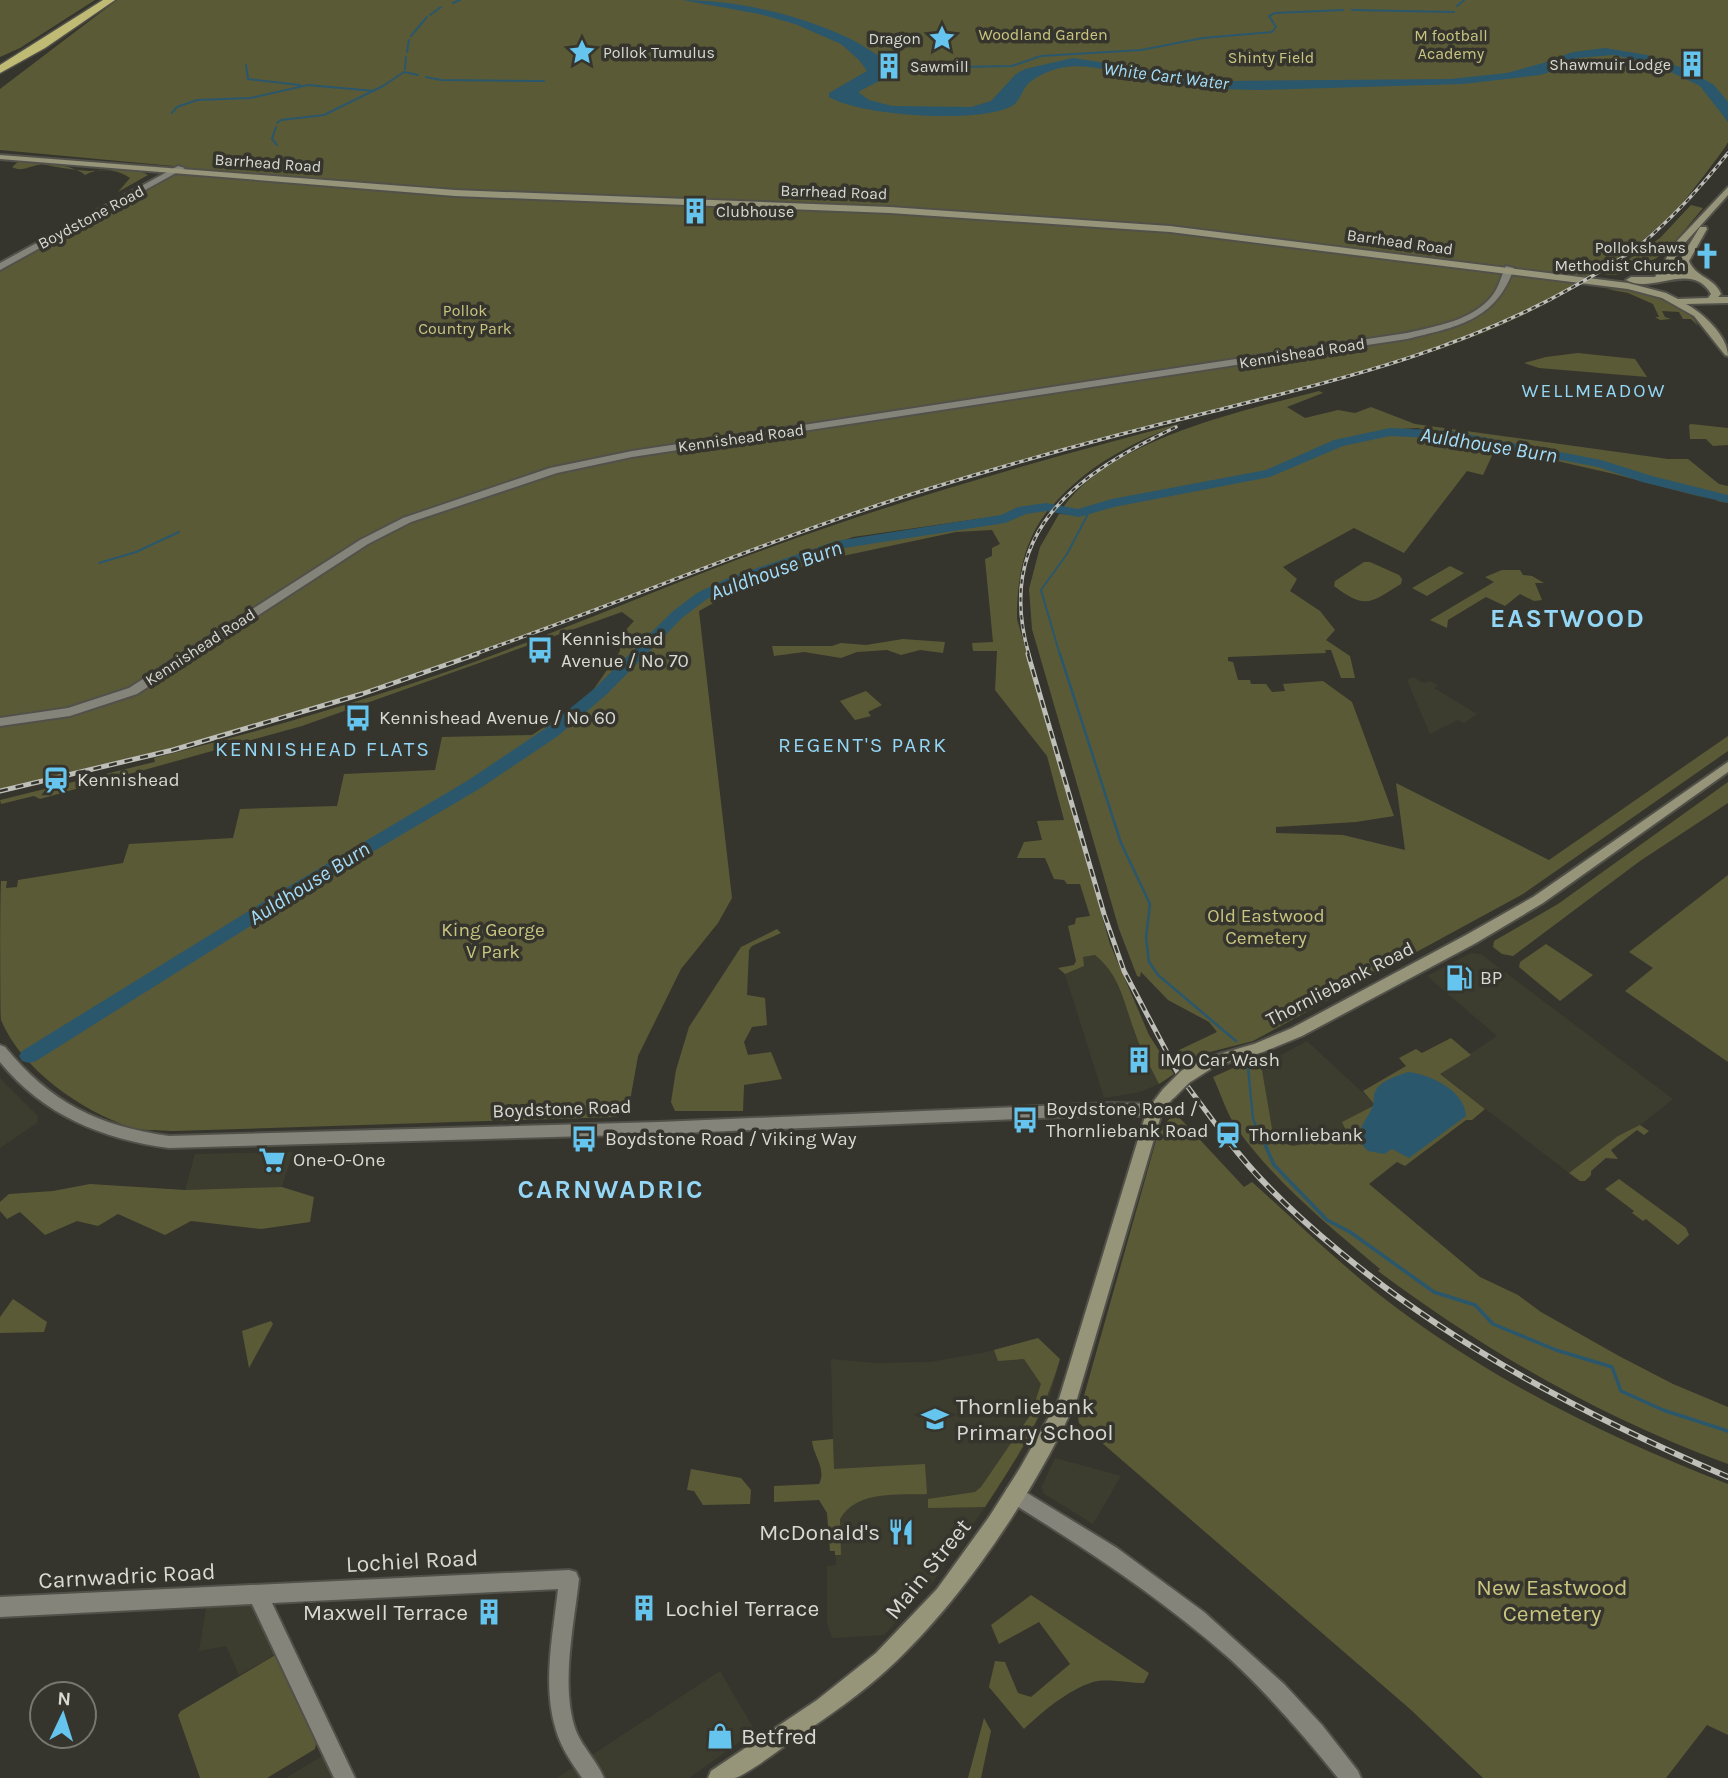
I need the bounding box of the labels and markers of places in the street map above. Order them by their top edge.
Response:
place icon: Dragon [927,23,957,53]
place label: Dragon [868,29,921,48]
place icon: Pollok Tumulus [567,37,597,67]
place label: Pollok Tumulus [603,43,715,62]
building icon: Shawmuir Lodge [1677,49,1707,79]
building icon: Sawmill [874,51,904,81]
place label: Shawmuir Lodge [1549,55,1671,74]
place label: Sawmill [910,57,969,76]
building icon: Clubhouse [680,196,710,226]
place label: Clubhouse [716,202,794,221]
place label: Pollokshaws Methodist Church [1554,238,1686,275]
church icon: Pollokshaws Methodist Church [1692,241,1722,271]
place label: Kennishead Avenue / No 70 [561,628,689,672]
bus stop icon: Kennishead Avenue / No 70 [525,635,555,665]
bus stop icon: Kennishead Avenue / No 60 [343,703,373,733]
place label: Kennishead Avenue / No 60 [379,707,616,729]
station icon: Kennishead [41,765,71,795]
place label: Kennishead [77,769,180,791]
fuel station icon: BP [1444,963,1474,993]
place label: BP [1480,967,1502,989]
building icon: IMO Car Wash [1124,1045,1154,1075]
place label: IMO Car Wash [1160,1049,1280,1071]
place label: Boydstone Road / Thornliebank Road [1046,1098,1209,1142]
bus stop icon: Boydstone Road / Thornliebank Road [1010,1105,1040,1135]
station icon: Thornliebank [1213,1120,1243,1150]
bus stop icon: Boydstone Road / Viking Way [569,1124,599,1154]
place label: Thornliebank [1249,1124,1364,1146]
place label: Boydstone Road / Viking Way [605,1128,857,1150]
supermarket icon: One-O-One [257,1145,287,1175]
place label: One-O-One [293,1149,385,1171]
place label: Thornliebank Primary School [956,1393,1114,1446]
school or university icon: Thornliebank Primary School [920,1404,950,1434]
restaurant icon: McDonald's [886,1517,916,1547]
place label: McDonald's [759,1519,880,1546]
building icon: Lochiel Terrace [629,1593,659,1623]
place label: Lochiel Terrace [665,1595,819,1622]
building icon: Maxwell Terrace [474,1597,504,1627]
place label: Maxwell Terrace [303,1599,468,1626]
shop icon: Betfred [705,1721,735,1751]
place label: Betfred [741,1723,817,1750]

